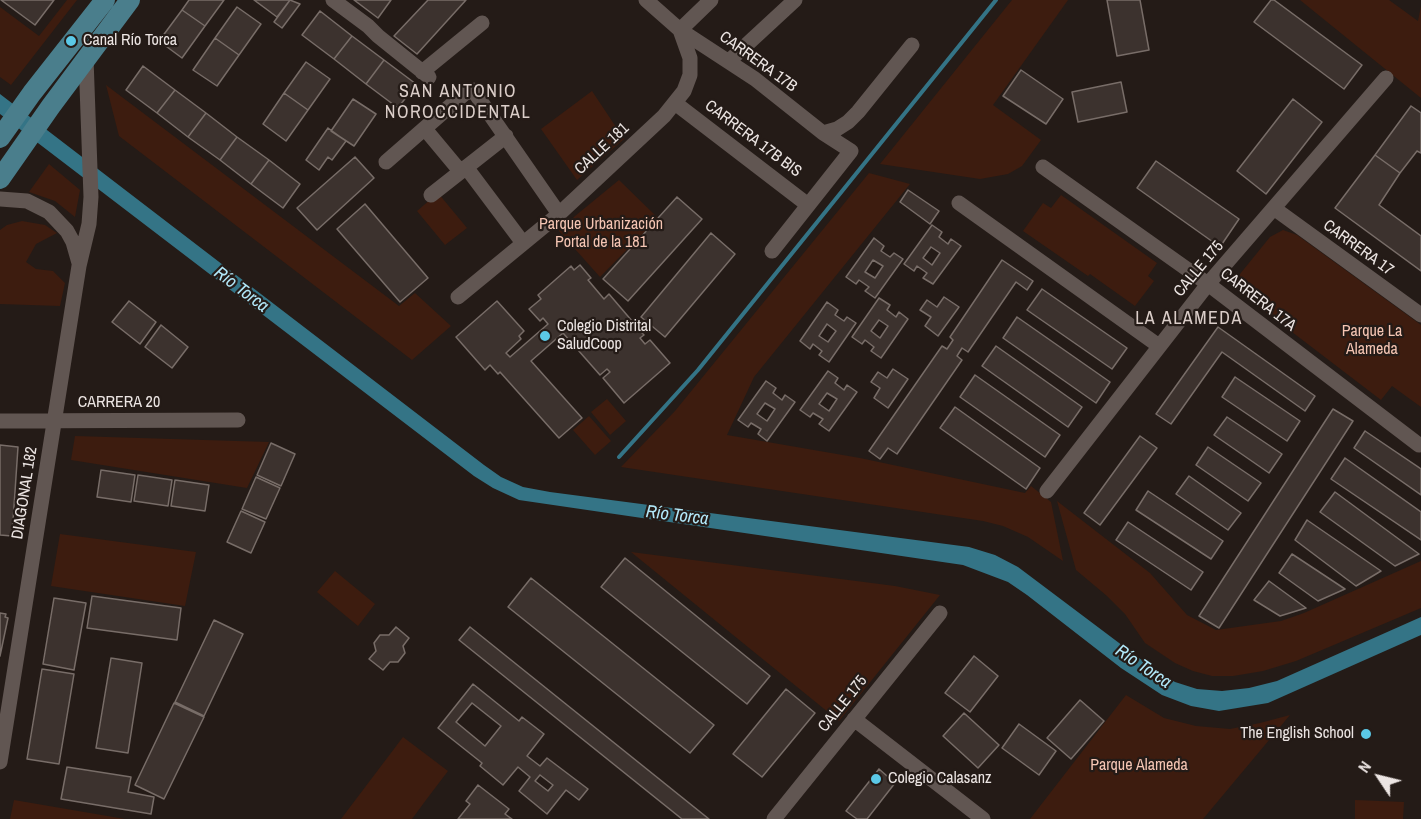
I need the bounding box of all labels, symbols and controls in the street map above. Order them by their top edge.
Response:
street label: CARRERA 17B [715,27,801,97]
place label: Canal Río Torca [83,31,177,51]
marker: Canal Río Torca [64,34,78,48]
district label: SAN ANTONIO NOROCCIDENTAL [385,81,531,124]
street label: CARRERA 17B BIS [701,96,805,182]
street label: CALLE 181 [571,119,633,179]
park label: Parque Urbanización Portal de la 181 [539,215,663,253]
street label: CARRERA 17 [1319,216,1397,280]
street label: CALLE 175 [1170,237,1228,301]
water label: Río Torca [209,262,273,318]
street label: CARRERA 17A [1216,264,1300,336]
district label: LA ALAMEDA [1135,308,1243,330]
place label: Colegio Distrital SaludCoop [557,317,651,355]
park label: Parque La Alameda [1342,322,1402,360]
marker: Colegio Distrital SaludCoop [538,329,552,343]
street label: CARRERA 20 [78,393,160,413]
street label: DIAGONAL 182 [8,445,42,541]
water label: Río Torca [645,501,709,531]
water label: Río Torca [1111,640,1175,694]
street label: CALLE 175 [814,672,872,736]
place label: The English School [1240,724,1354,744]
marker: The English School [1359,727,1373,741]
north arrow [1349,747,1409,807]
park label: Parque Alameda [1090,756,1188,776]
text: N [1353,756,1376,777]
place label: Colegio Calasanz [888,769,992,789]
marker: Colegio Calasanz [869,772,883,786]

